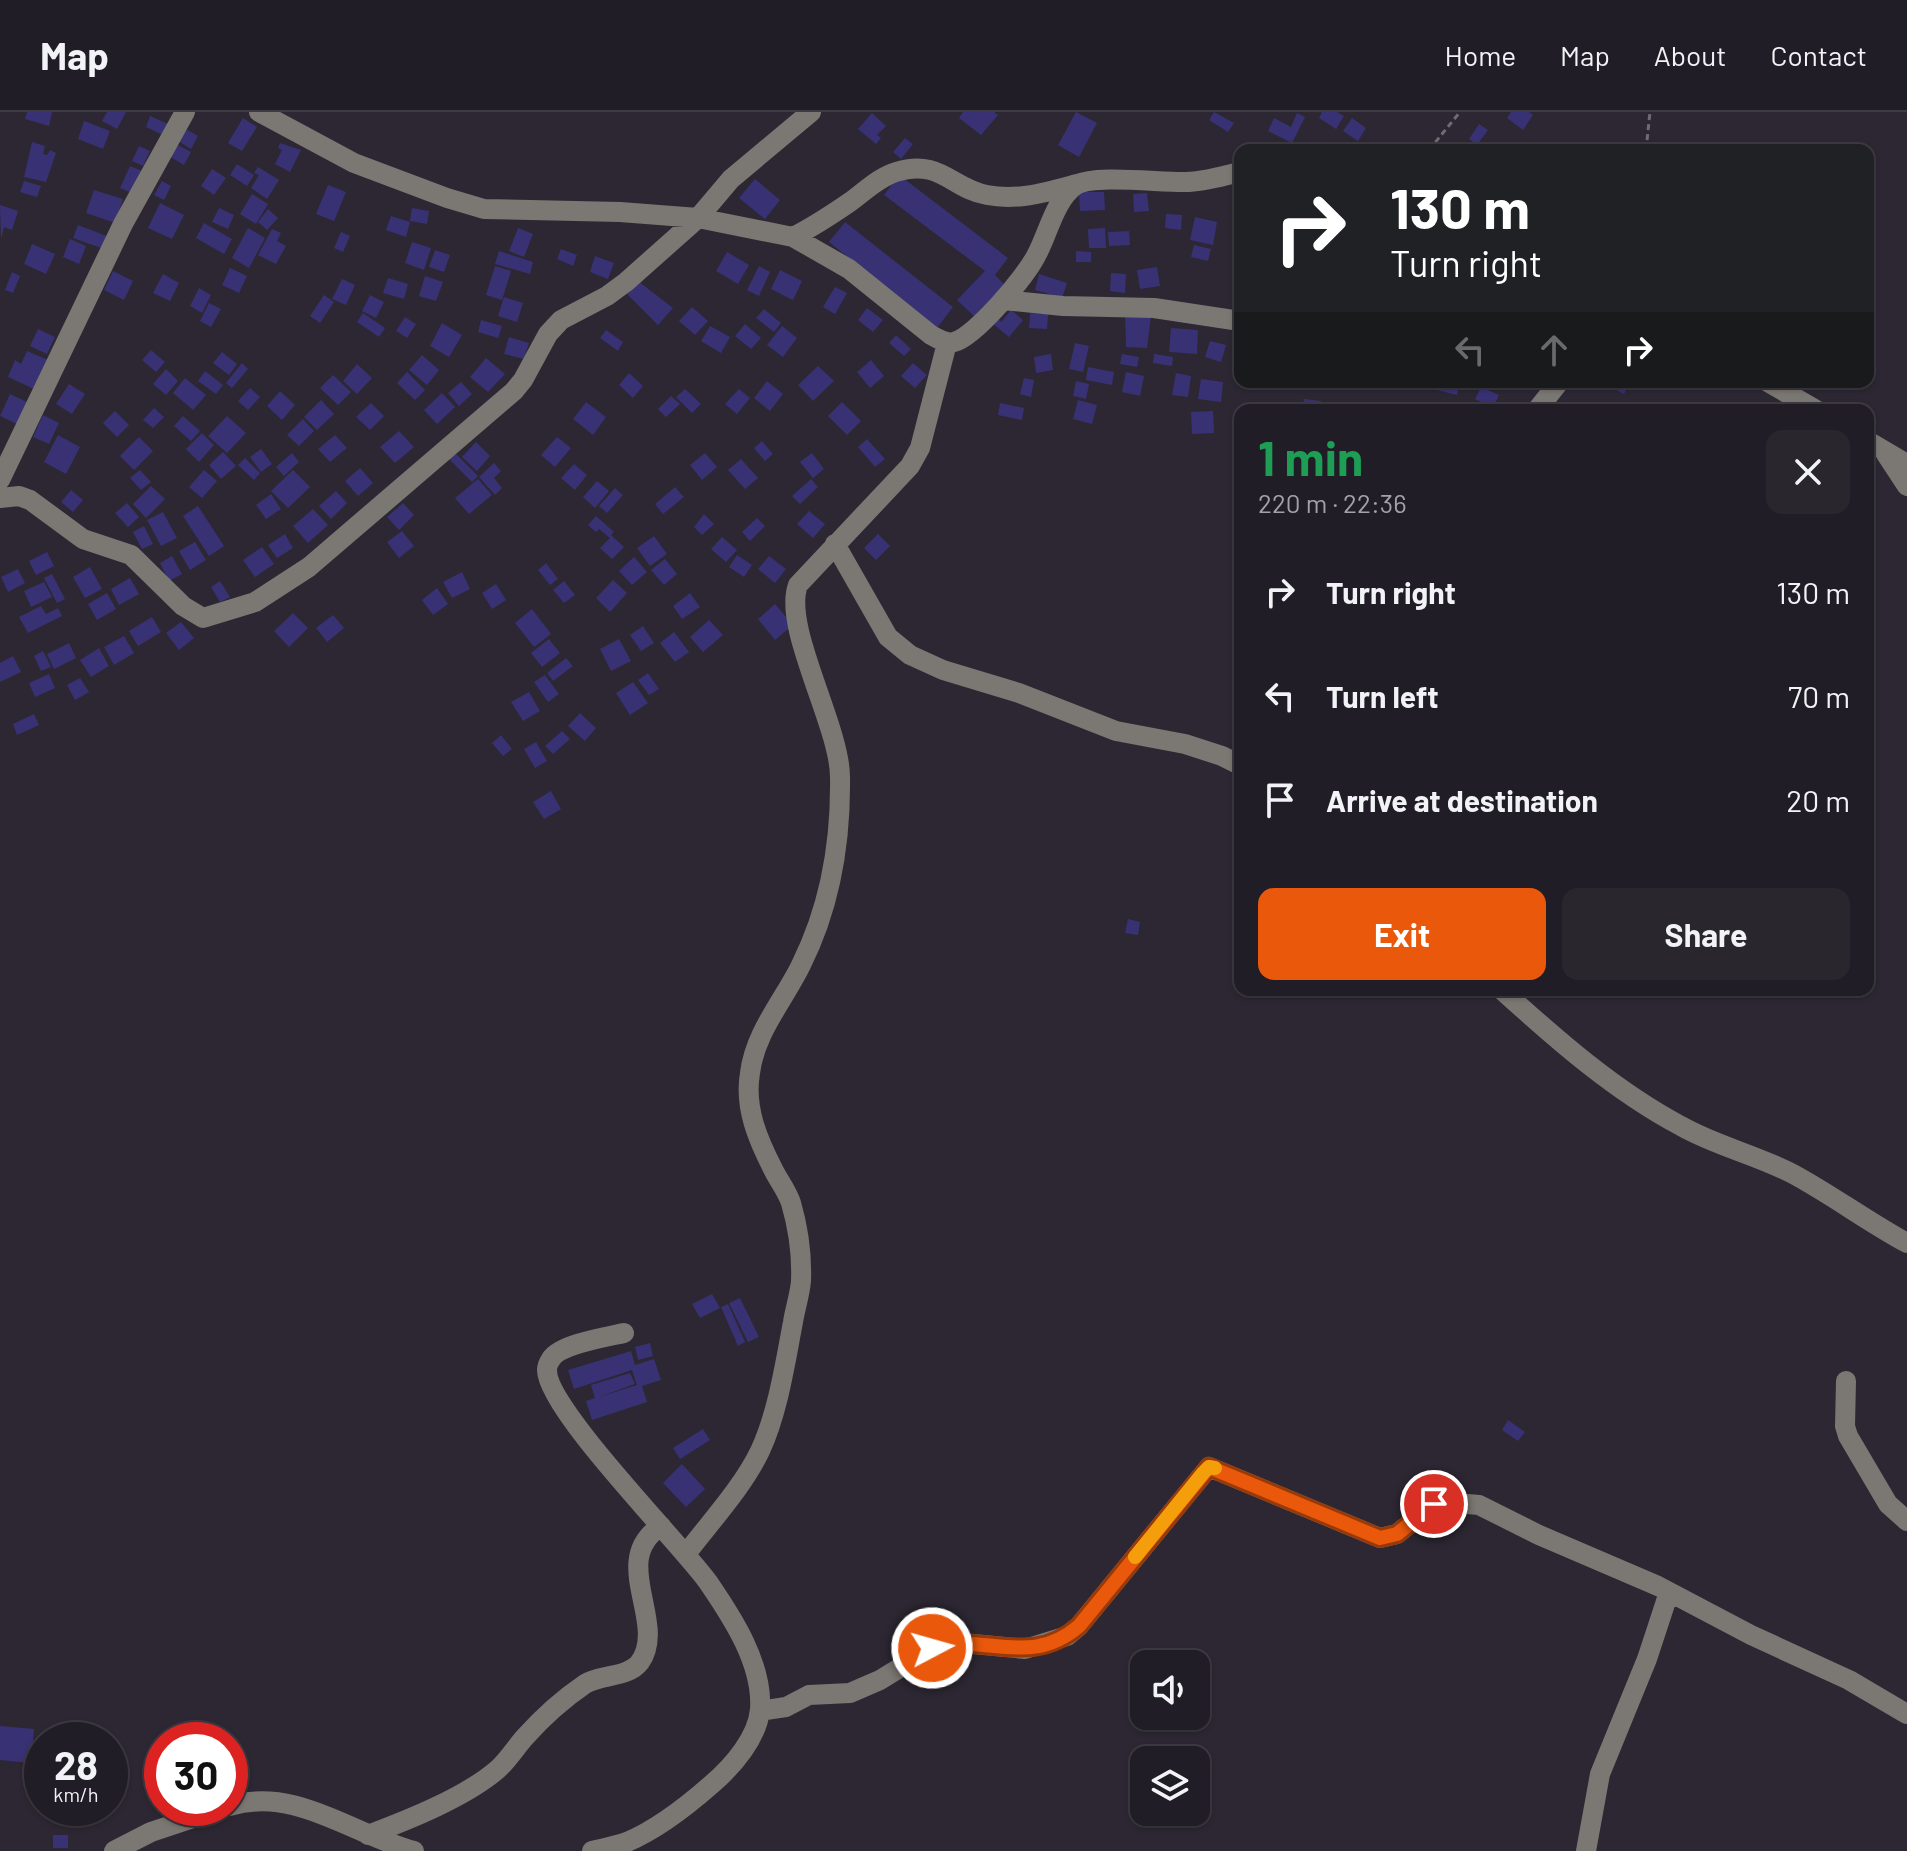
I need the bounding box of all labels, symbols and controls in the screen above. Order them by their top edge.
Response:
text: Map [40,32,109,78]
text: Home [1445,38,1516,72]
text: Map [1560,38,1610,72]
text: About [1654,38,1726,72]
text: Contact [1770,38,1867,72]
text: 130 m [1390,173,1530,240]
icon: right [1258,176,1362,280]
text: Turn right [1390,241,1542,284]
icon: left [1448,328,1492,372]
icon: ahead [1532,328,1576,372]
icon: right [1616,328,1660,372]
text: 1 min [1258,428,1363,486]
button: close [1766,430,1850,514]
text: 220 m · 22:36 [1258,487,1407,518]
icon: right [1258,570,1302,614]
text: Turn right [1326,574,1456,610]
text: 130 m [1776,574,1850,610]
icon: left [1258,674,1302,718]
text: Turn left [1326,678,1439,714]
text: 70 m [1788,678,1850,714]
icon: arrive [1258,778,1302,822]
text: Arrive at destination [1326,782,1598,818]
text: 20 m [1786,782,1850,818]
button: Exit [1258,888,1546,980]
button: Share [1562,888,1850,980]
pin [1400,1470,1468,1538]
icon: arrive [1412,1482,1456,1526]
position arrow [890,1606,974,1690]
map controls [1130,1650,1210,1826]
button: sound [1130,1650,1210,1730]
speed limit sign: 30 [144,1722,248,1826]
text: 28 [54,1740,98,1788]
button: layers [1130,1746,1210,1826]
text: km/h [53,1782,99,1806]

